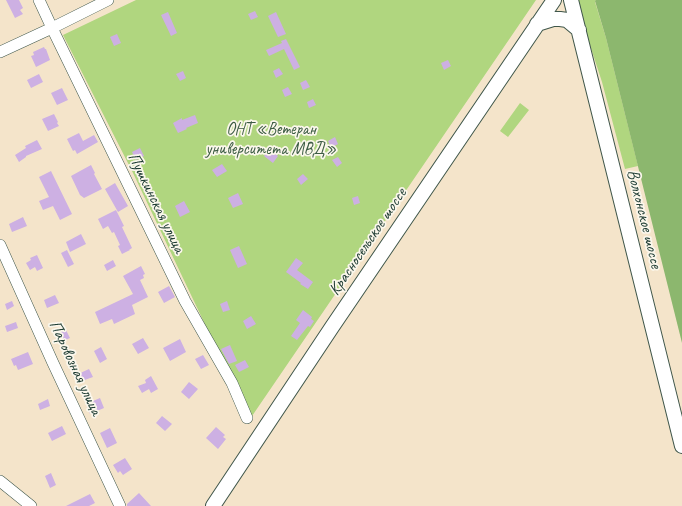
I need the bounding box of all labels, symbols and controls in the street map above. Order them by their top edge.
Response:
park label: ОНТ «Ветеран университета МВД» [206,120,336,160]
street label: Пушкинская улица [123,150,189,256]
street label: Волхонское шоссе [622,167,666,271]
street label: Красносельское шоссе [325,184,411,300]
street label: Паровозная улица [44,317,106,419]

